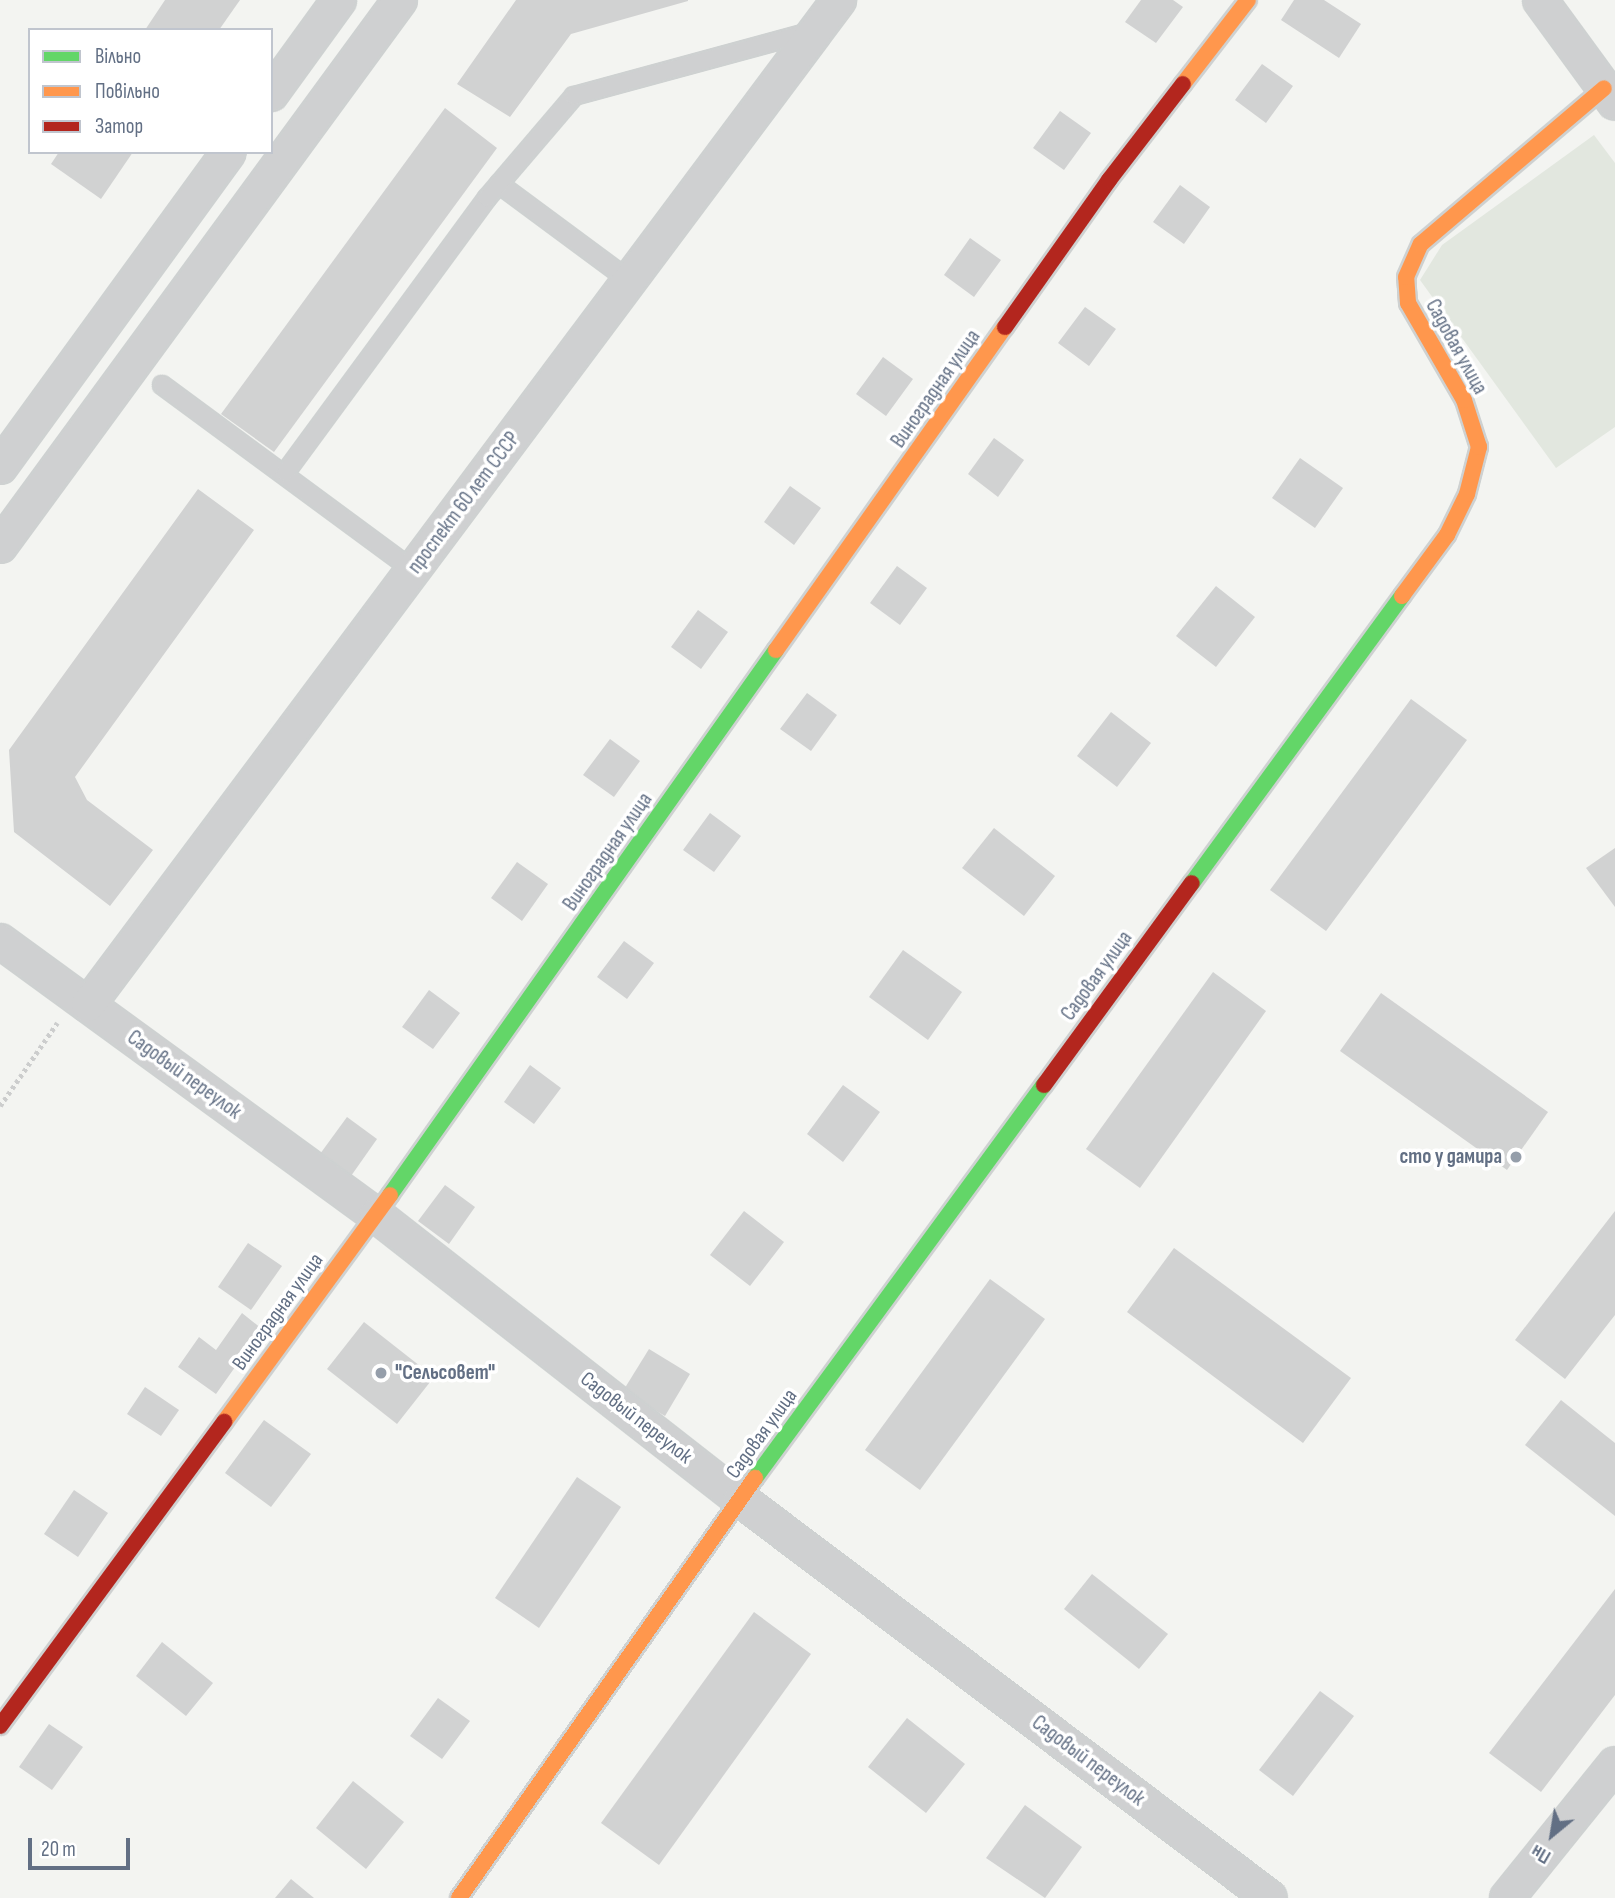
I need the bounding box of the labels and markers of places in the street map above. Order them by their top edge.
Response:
place label: сто у дамира [1400,1144,1502,1170]
marker: сто у дамира [1508,1149,1524,1165]
place label: "Сельсовет" [395,1360,495,1386]
marker: "Сельсовет" [373,1365,389,1381]

